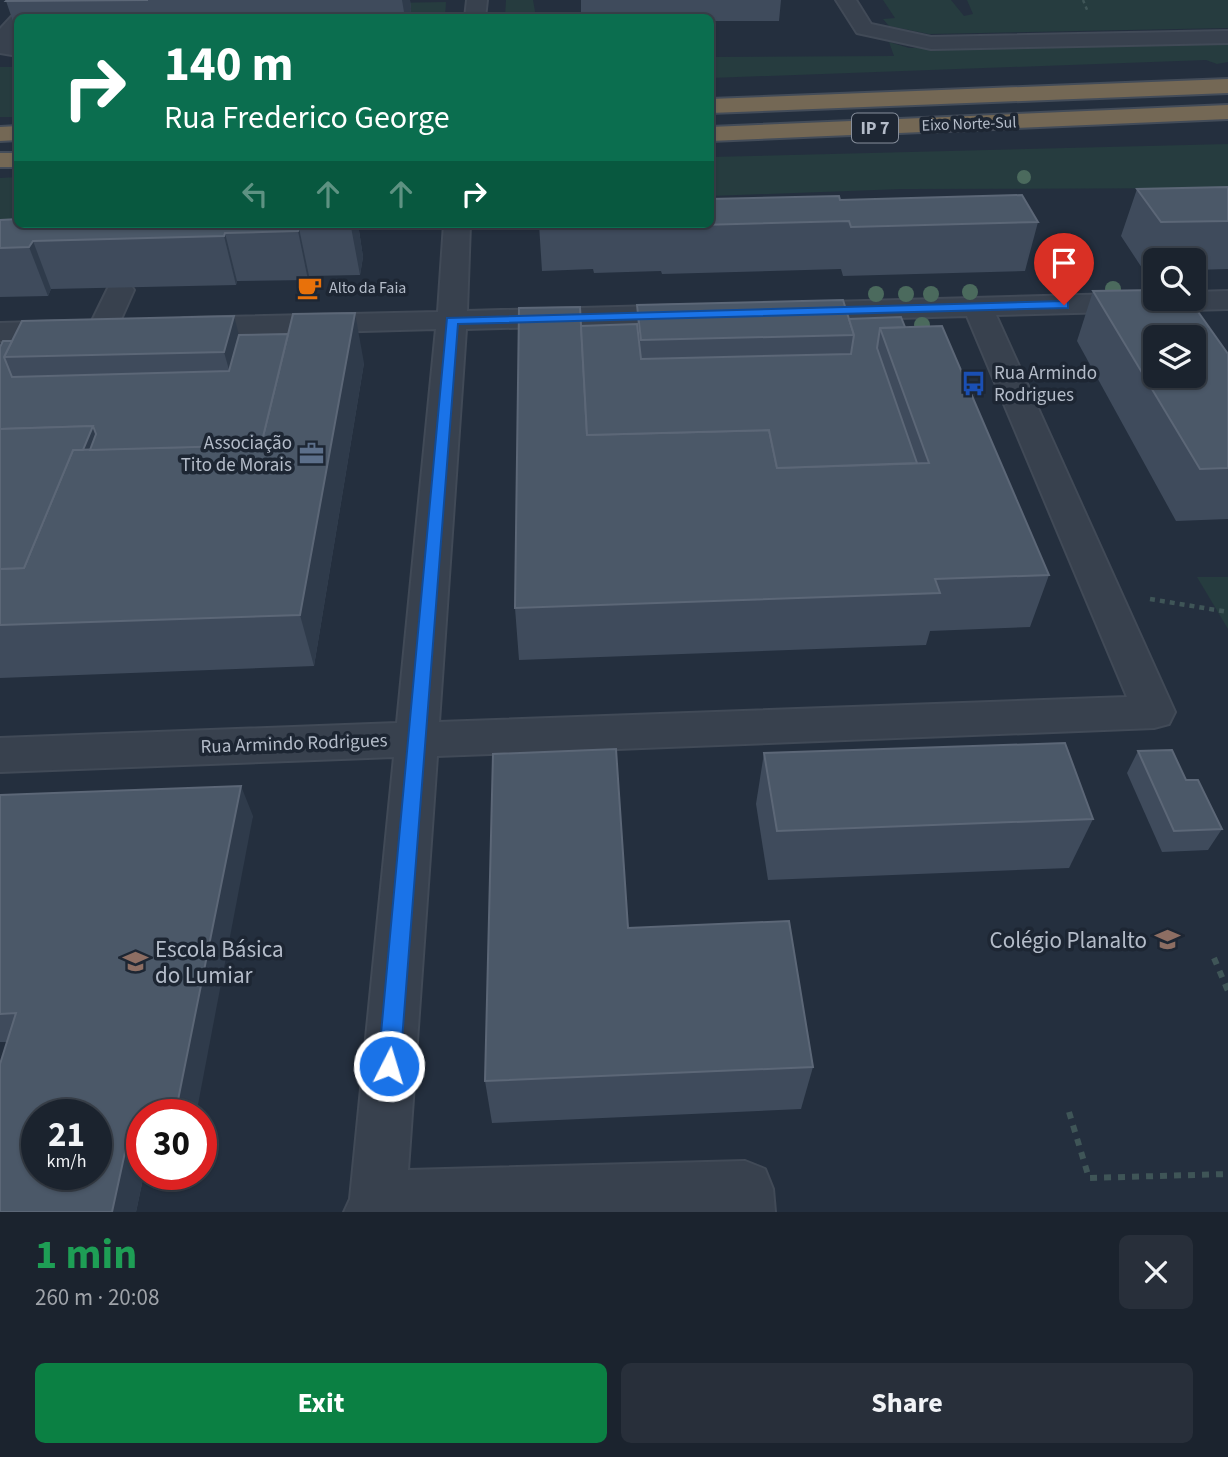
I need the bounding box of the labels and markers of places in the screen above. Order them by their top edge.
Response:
pin [1034,233,1094,305]
cafe icon: Alto da Faia [295,274,323,302]
place label: Alto da Faia [329,277,406,299]
place label: Rua Armindo Rodrigues [994,360,1097,409]
bus stop icon: Rua Armindo Rodrigues [960,370,988,398]
place label: Associação Tito de Morais [181,430,292,479]
office icon: Associação Tito de Morais [298,440,326,468]
place label: Colégio Planalto [990,924,1147,957]
school or university icon: Colégio Planalto [1153,926,1181,954]
place label: Escola Básica do Lumiar [155,933,284,992]
school or university icon: Escola Básica do Lumiar [121,948,149,976]

